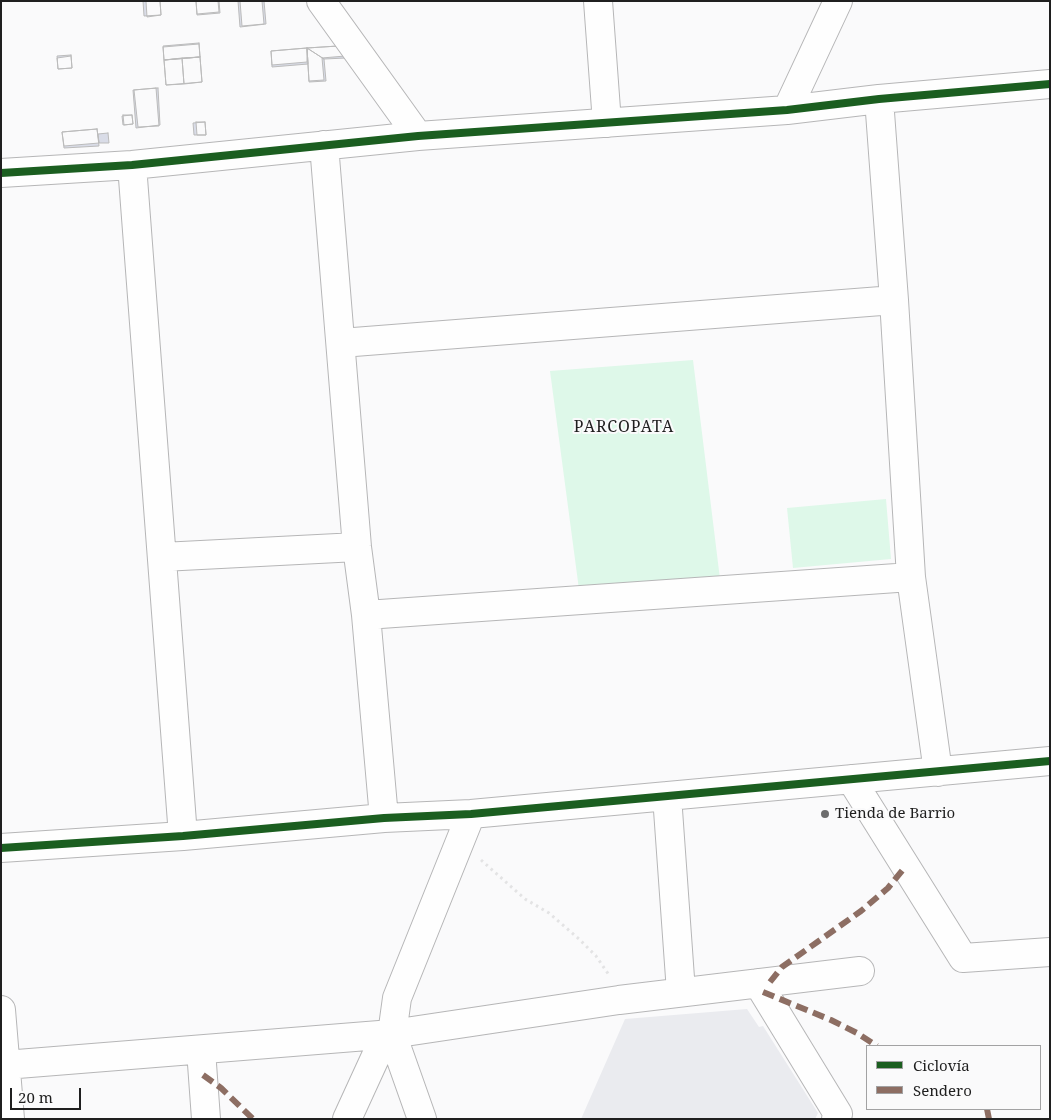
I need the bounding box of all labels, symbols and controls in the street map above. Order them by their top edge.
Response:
district label: PARCOPATA [573,417,675,437]
place label: Tienda de Barrio [835,805,955,823]
marker: Tienda de Barrio [819,808,831,820]
legend [866,1045,1041,1110]
text: Ciclovía [913,1055,970,1075]
scale bar [12,1078,84,1110]
text: Sendero [913,1080,972,1100]
text: 20 m [18,1087,53,1107]

